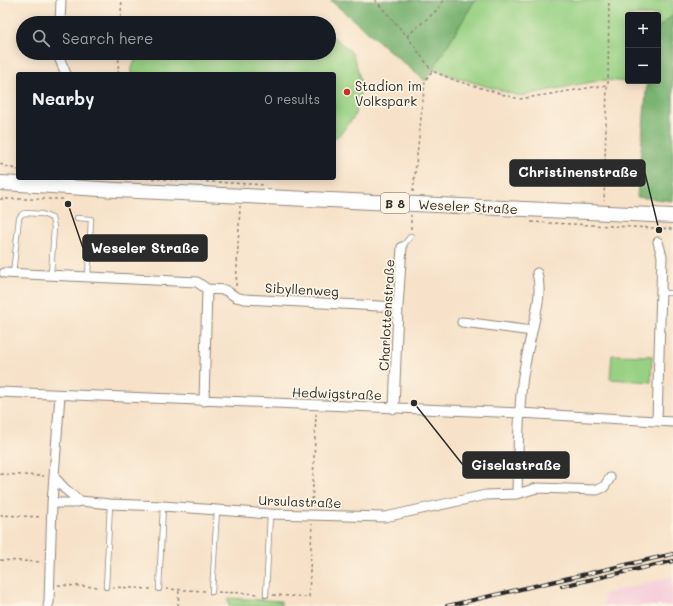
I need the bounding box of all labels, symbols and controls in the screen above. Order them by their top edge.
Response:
map controls [625,12,661,84]
button: + [625,12,661,48]
search box [16,16,336,60]
icon: search [30,27,52,49]
text: Search here [62,28,153,48]
button: − [625,48,661,84]
place label: Stadion im Volkspark [355,77,422,109]
text: Nearby [32,87,94,109]
marker: Stadion im Volkspark [342,87,352,97]
text: 0 results [265,90,320,107]
callout: Christinenstraße [510,160,645,186]
text: Christinenstraße [518,162,638,181]
road number: B 8 [381,193,409,213]
street label: Weseler Straße [418,195,518,217]
callout: Weseler Straße [83,235,207,261]
text: Weseler Straße [91,238,199,257]
street label: Charlottenstraße [375,259,397,371]
street label: Sibyllenweg [265,279,339,299]
street label: Hedwigstraße [292,383,382,403]
callout: Giselastraße [463,452,569,478]
text: Giselastraße [471,455,561,474]
street label: Ursulastraße [258,491,342,511]

